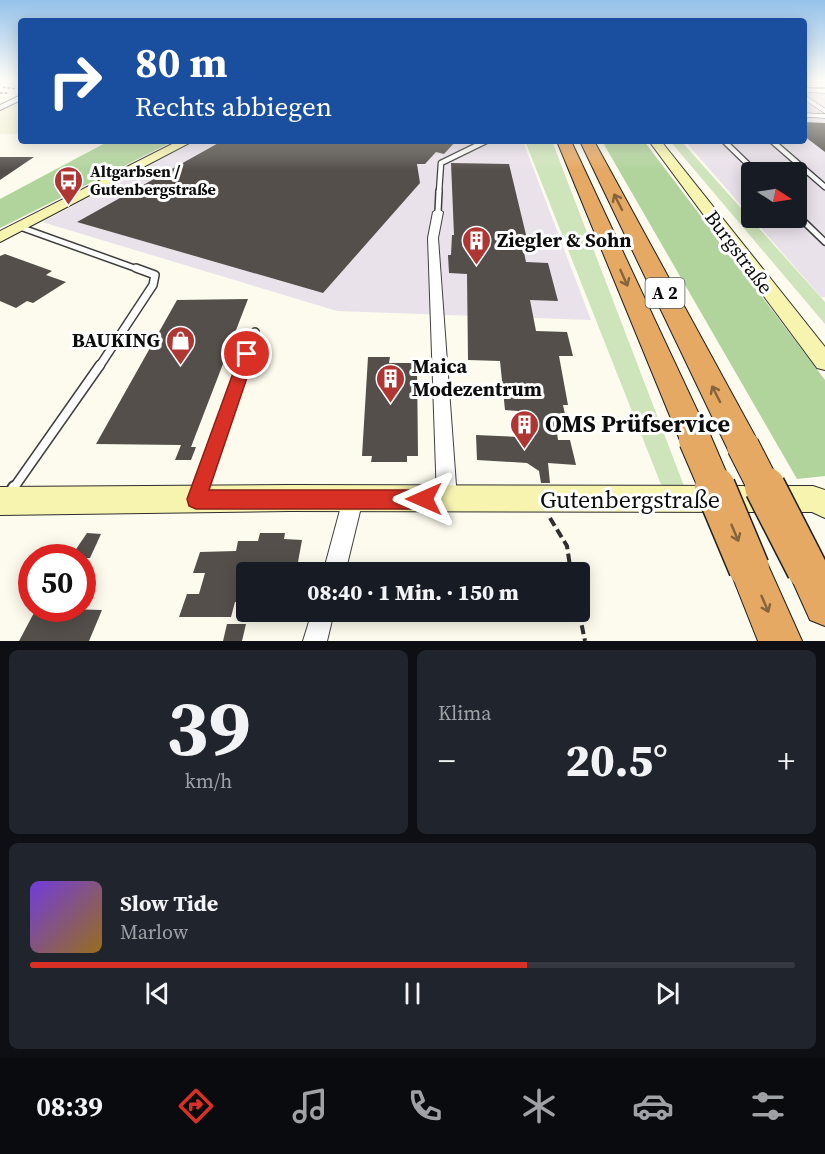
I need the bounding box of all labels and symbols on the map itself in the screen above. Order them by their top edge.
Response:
place label: Altgarbsen / Gutenbergstraße [90,160,216,200]
north arrow [741,162,807,228]
bus stop icon: Altgarbsen / Gutenbergstraße [53,164,85,206]
one-way arrow [612,193,623,211]
street label: Burgstraße [698,204,780,300]
building icon: Ziegler & Sohn [460,224,492,266]
place label: Ziegler & Sohn [497,226,632,254]
one-way arrow [619,268,630,286]
road number: A 2 [646,278,684,308]
shop icon: BAUKING [165,324,197,366]
place label: BAUKING [72,326,160,354]
pin [221,328,272,379]
place label: Maica Modezentrum [412,352,542,403]
building icon: Maica Modezentrum [375,362,407,404]
one-way arrow [710,385,722,403]
place label: OMS Prüfservice [545,407,730,440]
building icon: OMS Prüfservice [508,408,540,450]
position arrow [392,467,456,531]
street label: Gutenbergstraße [540,483,720,516]
one-way arrow [729,523,741,541]
speed limit sign: 50 [18,544,96,622]
one-way arrow [760,595,771,613]

